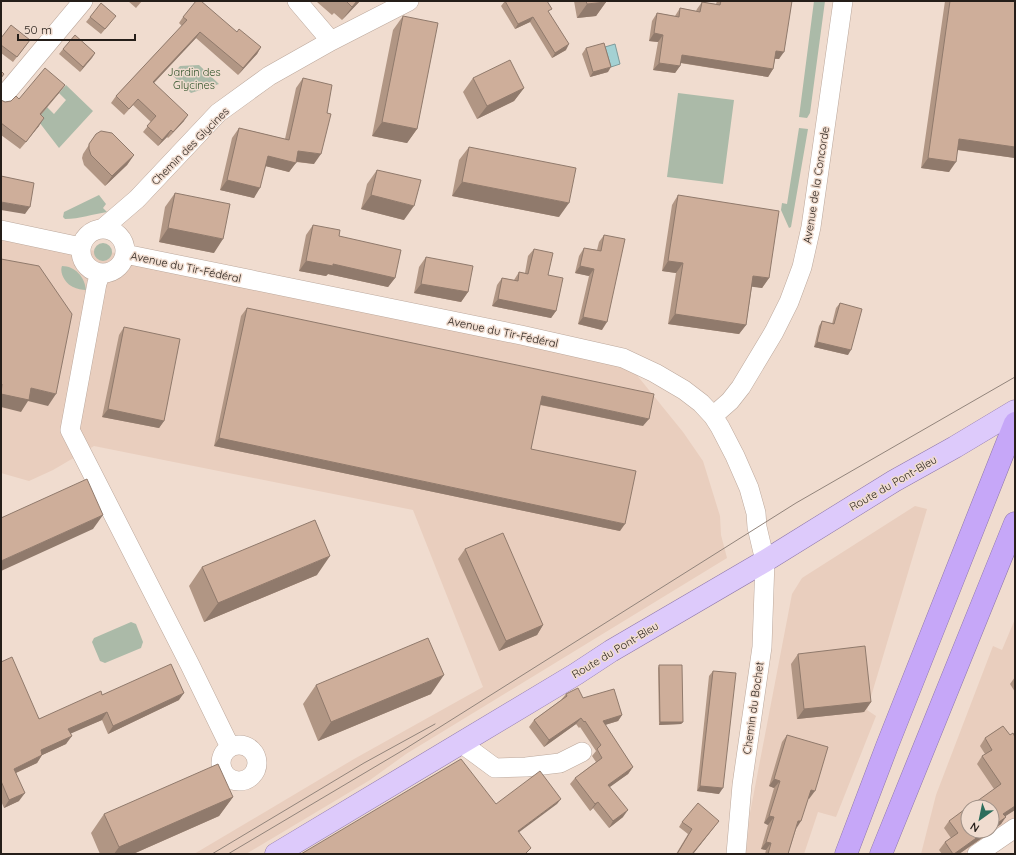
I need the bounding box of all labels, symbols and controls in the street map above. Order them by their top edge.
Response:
scale bar [18,16,135,42]
text: 50 m [24,22,52,37]
park label: Jardin des Glycines [167,65,221,92]
street label: Chemin des Glycines [148,104,232,188]
street label: Avenue de la Concorde [800,126,832,244]
street label: Avenue du Tir-Fédéral [129,248,243,286]
street label: Avenue du Tir-Fédéral [446,313,560,351]
street label: Route du Pont-Bleu [847,452,939,514]
street label: Route du Pont-Bleu [569,619,661,681]
street label: Chemin du Bochet [740,661,766,755]
north arrow [960,799,1000,839]
text: N [967,819,982,835]

